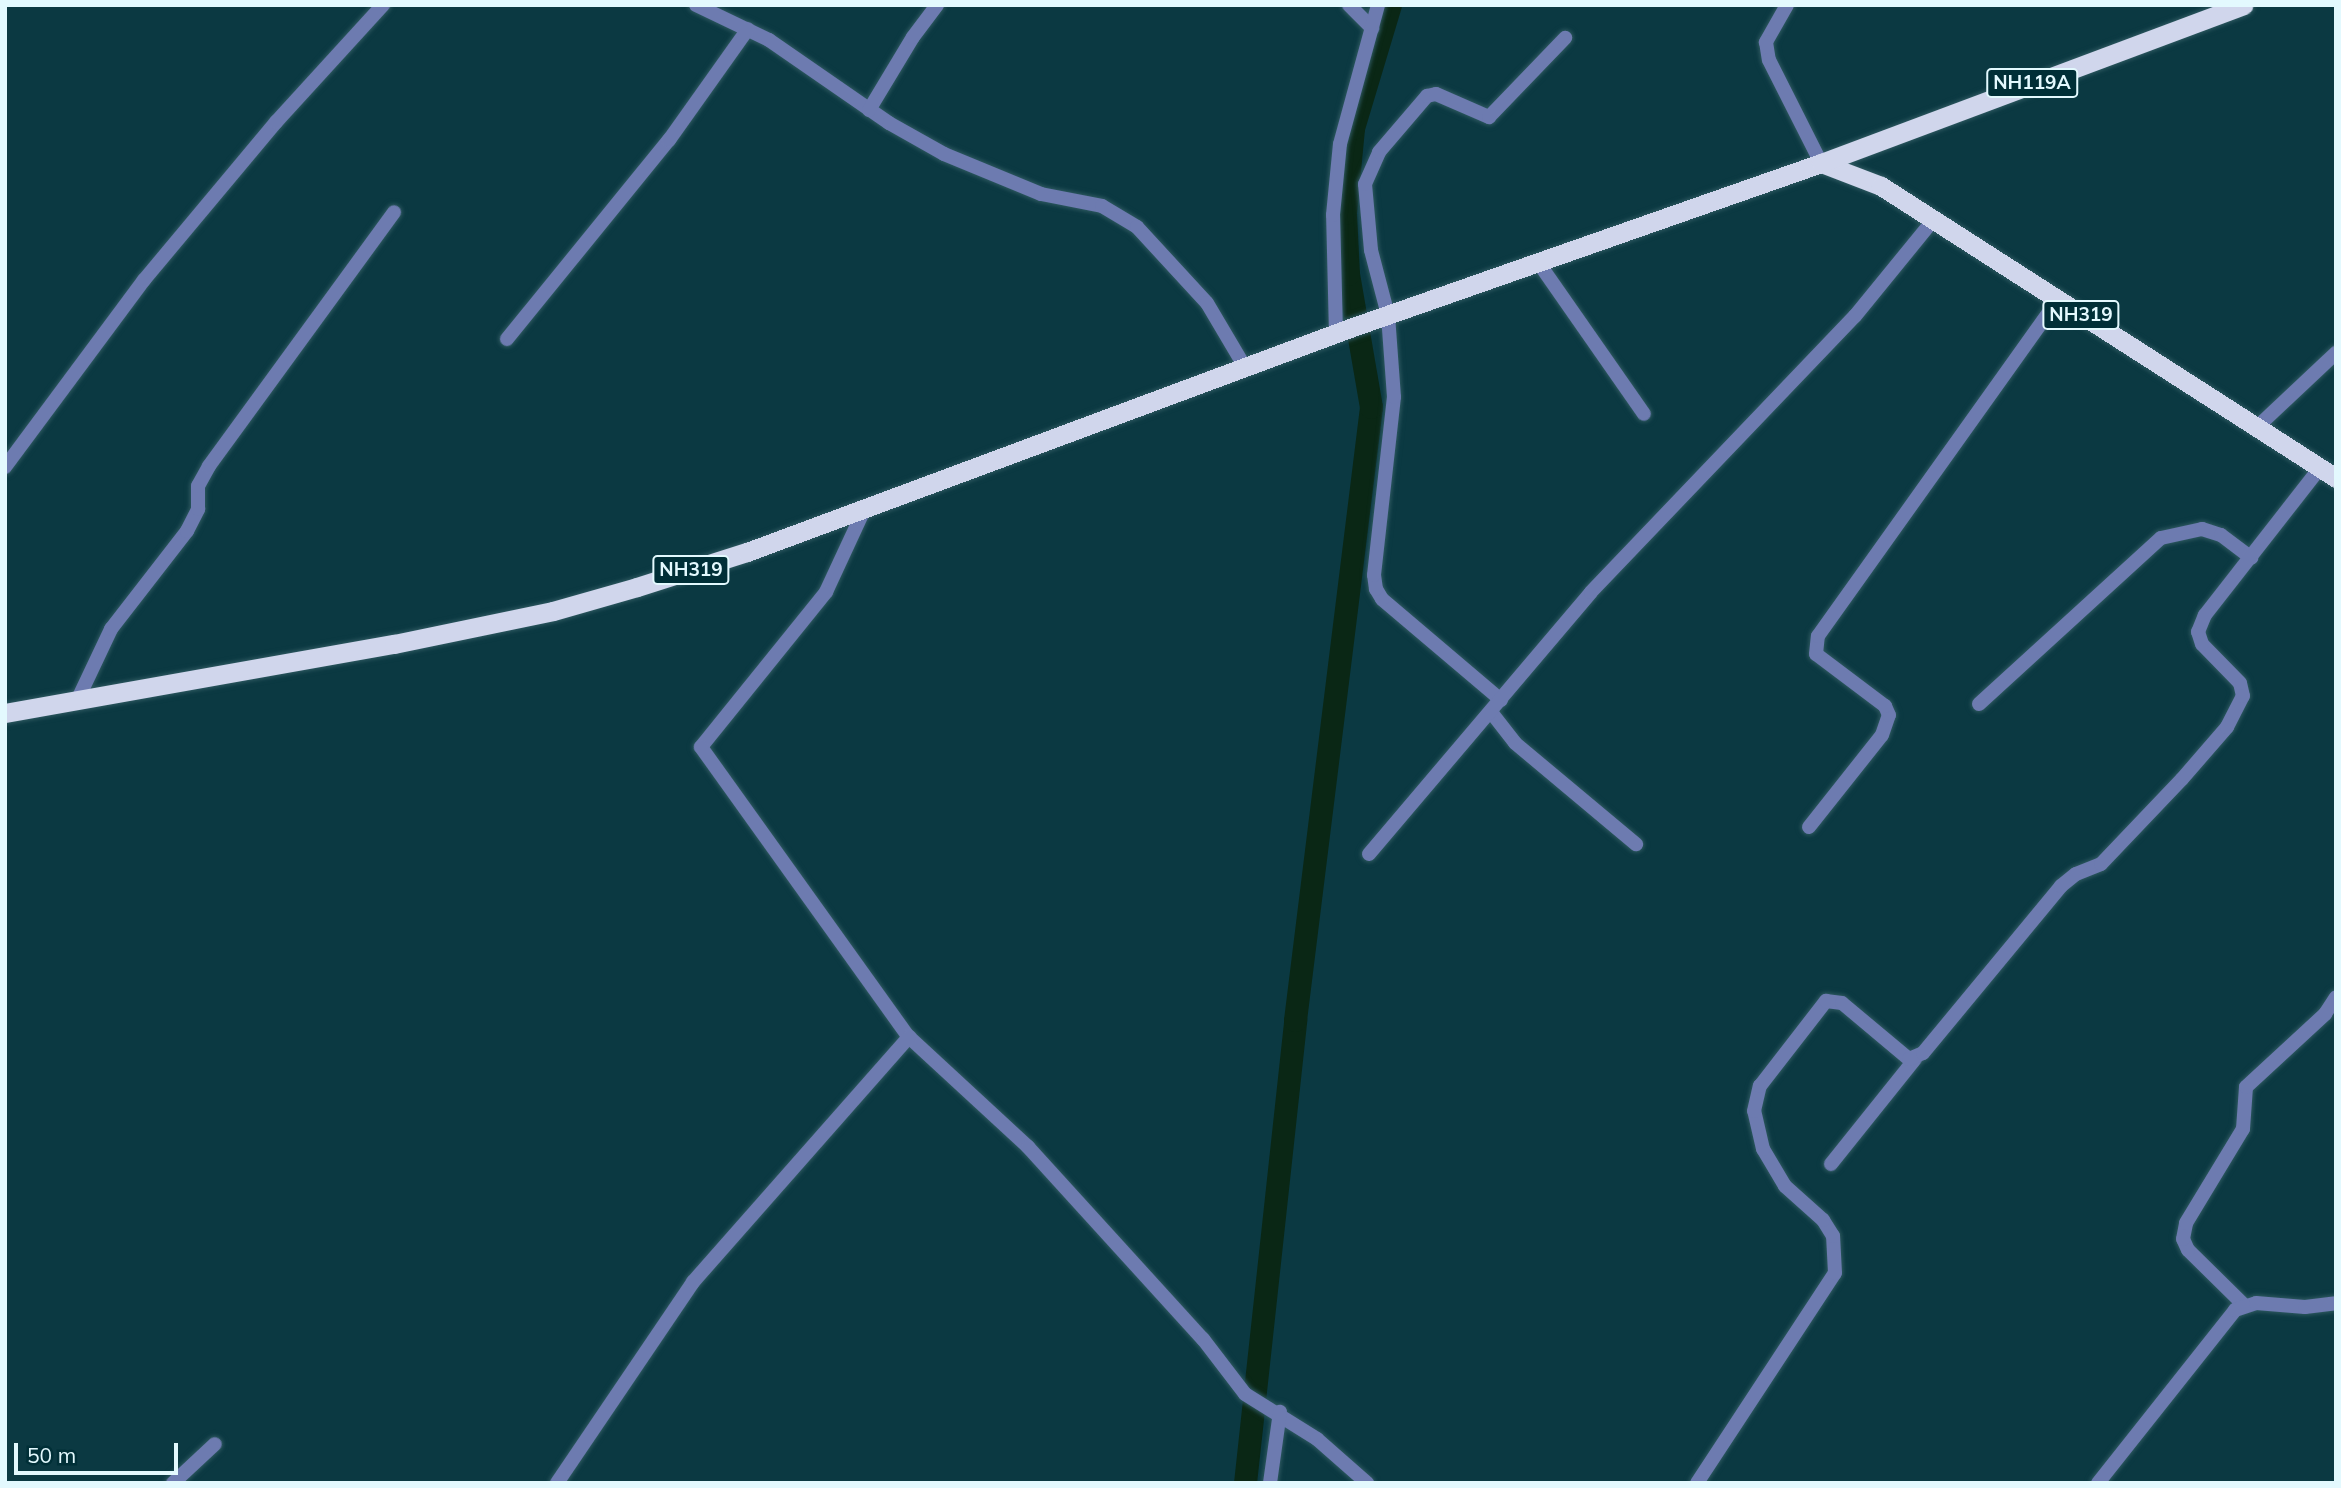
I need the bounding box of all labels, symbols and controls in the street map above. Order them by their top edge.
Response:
road number: NH119A [1985,68,2079,99]
road number: NH319 [2041,300,2121,330]
road number: NH319 [651,554,731,586]
scale bar [18,1428,182,1472]
text: 50 m [27,1442,76,1468]

